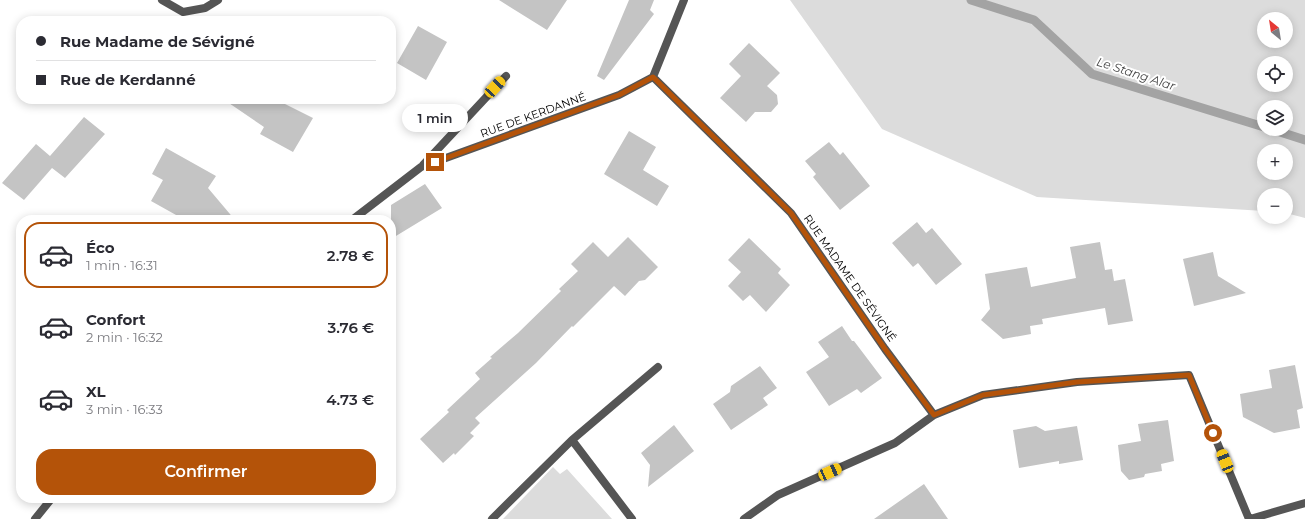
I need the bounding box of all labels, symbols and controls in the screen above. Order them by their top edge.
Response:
north arrow [1257,12,1293,48]
map controls [1257,12,1293,224]
text: Rue Madame de Sévigné [60,32,255,51]
water label: Le Stang Alar [1095,54,1178,93]
button: locate [1257,56,1293,92]
text: Rue de Kerdanné [60,70,196,89]
car [482,74,508,100]
street label: RUE DE KERDANNÉ [478,89,588,141]
button: layers [1257,100,1293,136]
callout: 1 min [402,104,468,132]
text: 1 min [418,110,452,126]
button: + [1257,144,1293,180]
route end [426,153,444,171]
button: − [1257,188,1293,224]
street label: RUE MADAME DE SÉVIGNÉ [801,212,899,344]
icon: car [38,237,74,273]
text: Éco [86,238,115,257]
text: 2.78 € [327,246,374,265]
text: 1 min · 16:31 [86,257,158,273]
icon: car [38,309,74,345]
text: Confort [86,310,146,329]
text: 3.76 € [327,318,374,337]
text: 2 min · 16:32 [86,329,163,345]
icon: car [38,381,74,417]
text: XL [86,382,105,401]
text: 4.73 € [326,390,374,409]
text: 3 min · 16:33 [86,401,163,417]
route start [1204,424,1222,442]
car [1215,448,1235,474]
button: Confirmer [36,449,376,495]
car [817,462,843,482]

